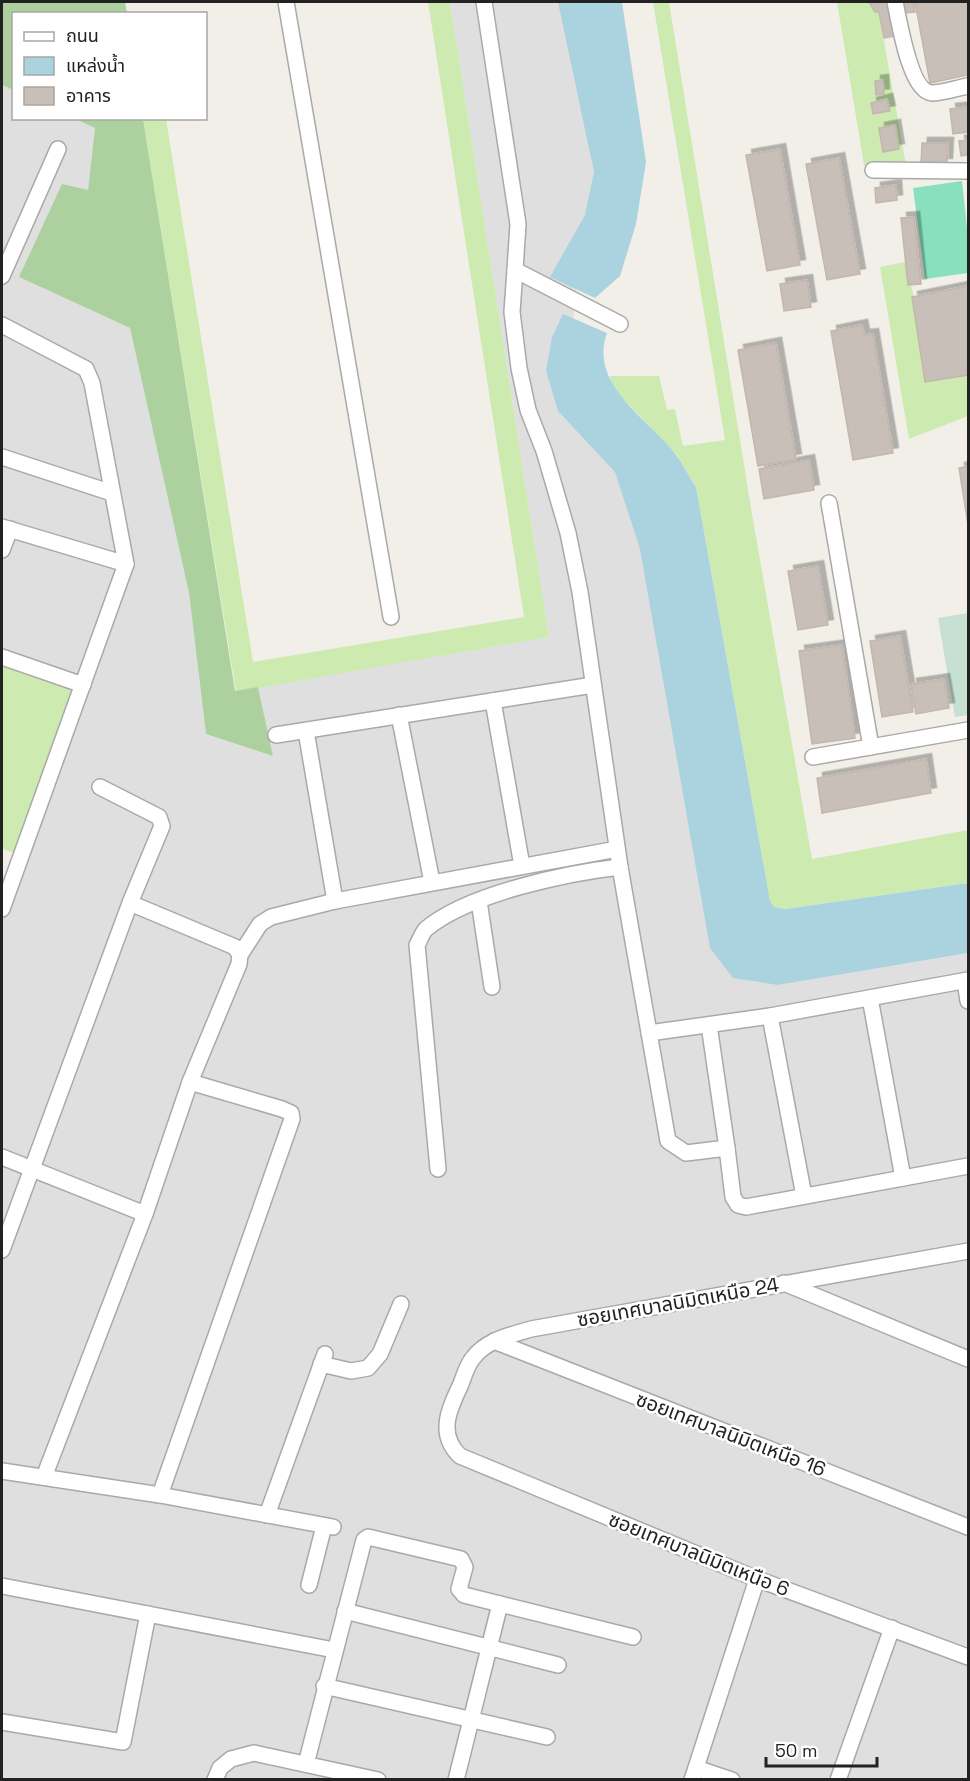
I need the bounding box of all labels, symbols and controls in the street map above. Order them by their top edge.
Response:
legend [12,12,207,120]
text: ถนน [66,24,99,47]
text: แหล่งน้ำ [66,53,125,77]
text: อาคาร [66,84,111,107]
street label: ซอยเทศบาลนิมิตเหนือ 24 [575,1271,781,1333]
street label: ซอยเทศบาลนิมิตเหนือ 16 [632,1386,830,1482]
street label: ซอยเทศบาลนิมิตเหนือ 6 [605,1506,793,1602]
scale bar [766,1730,877,1768]
text: 50 m [775,1739,817,1762]

